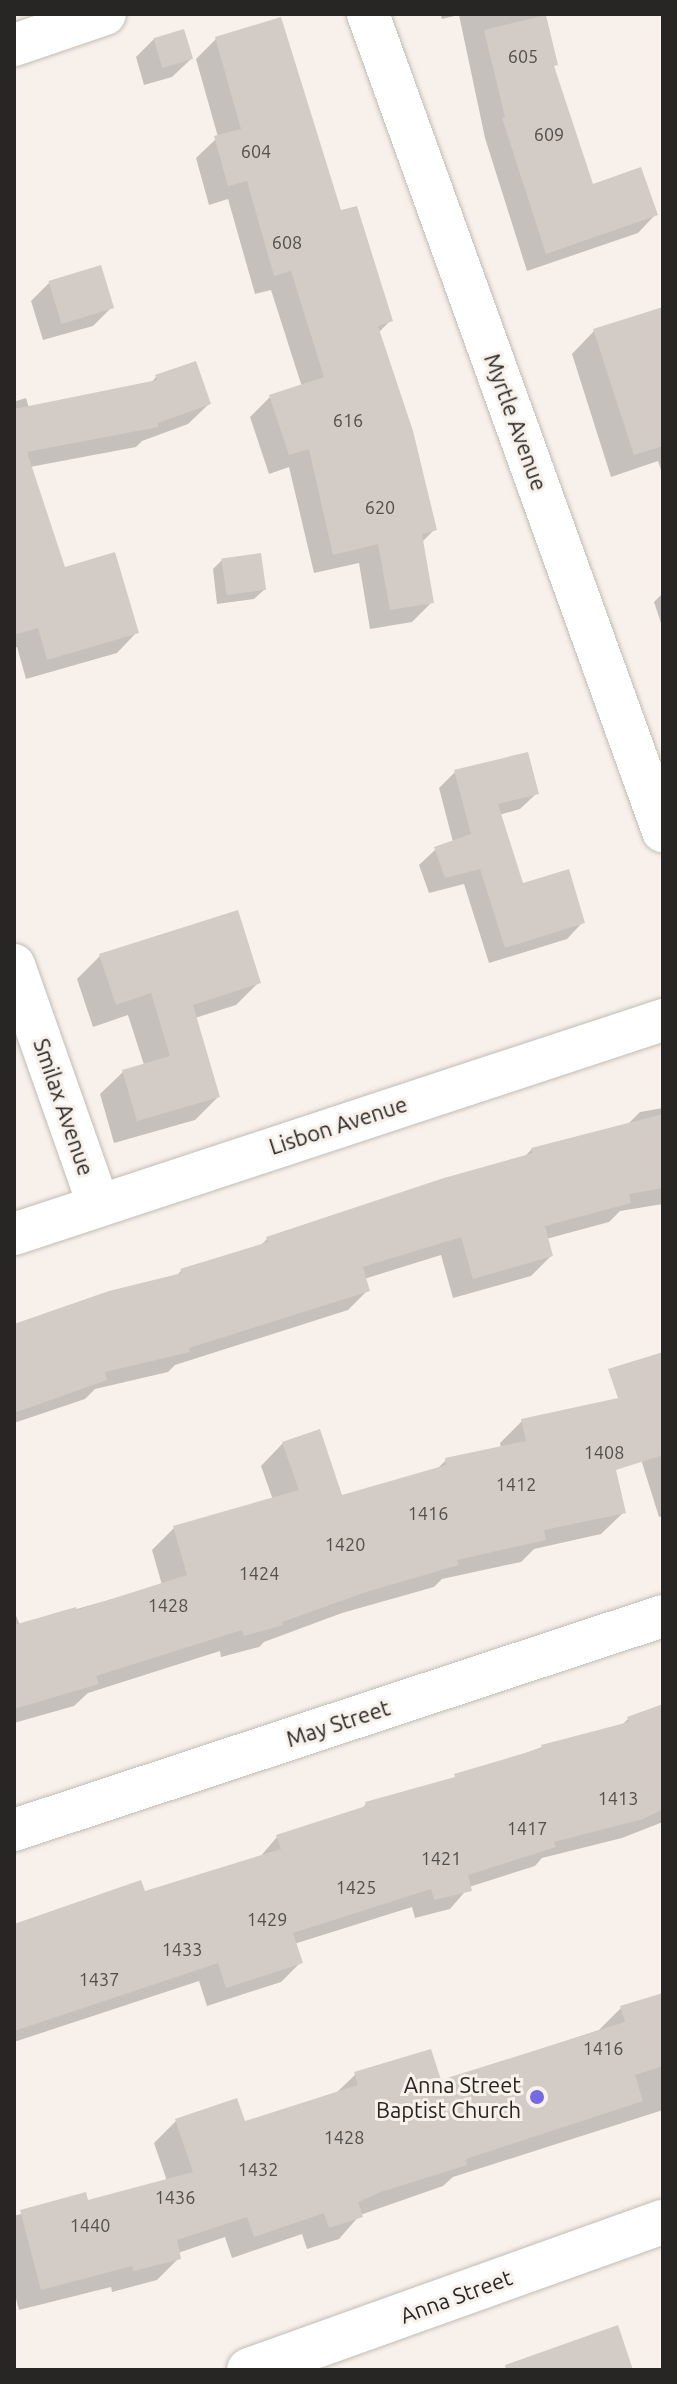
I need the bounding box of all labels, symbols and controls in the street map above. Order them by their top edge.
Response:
house number: 605 [508,45,538,67]
house number: 609 [534,123,564,145]
house number: 604 [241,140,271,162]
house number: 608 [272,231,302,253]
street label: Myrtle Avenue [479,350,553,494]
house number: 616 [333,409,363,431]
house number: 620 [365,496,395,518]
street label: Smilax Avenue [28,1035,100,1179]
street label: Lisbon Avenue [266,1090,410,1160]
house number: 1408 [584,1441,624,1463]
house number: 1412 [496,1473,536,1495]
house number: 1416 [408,1502,448,1524]
house number: 1420 [325,1533,365,1555]
house number: 1424 [239,1562,279,1584]
house number: 1428 [148,1594,188,1616]
street label: May Street [283,1694,393,1752]
house number: 1413 [598,1787,638,1809]
house number: 1417 [507,1817,547,1839]
house number: 1421 [421,1847,461,1869]
house number: 1425 [336,1876,376,1898]
house number: 1429 [247,1908,287,1930]
house number: 1433 [162,1938,202,1960]
house number: 1437 [79,1968,119,1990]
house number: 1416 [583,2037,623,2059]
place label: Anna Street Baptist Church [376,2071,521,2122]
marker: Anna Street Baptist Church [528,2088,546,2106]
house number: 1428 [324,2126,364,2148]
house number: 1432 [238,2158,278,2180]
house number: 1436 [155,2186,195,2208]
house number: 1440 [70,2214,110,2236]
street label: Anna Street [396,2264,516,2328]

